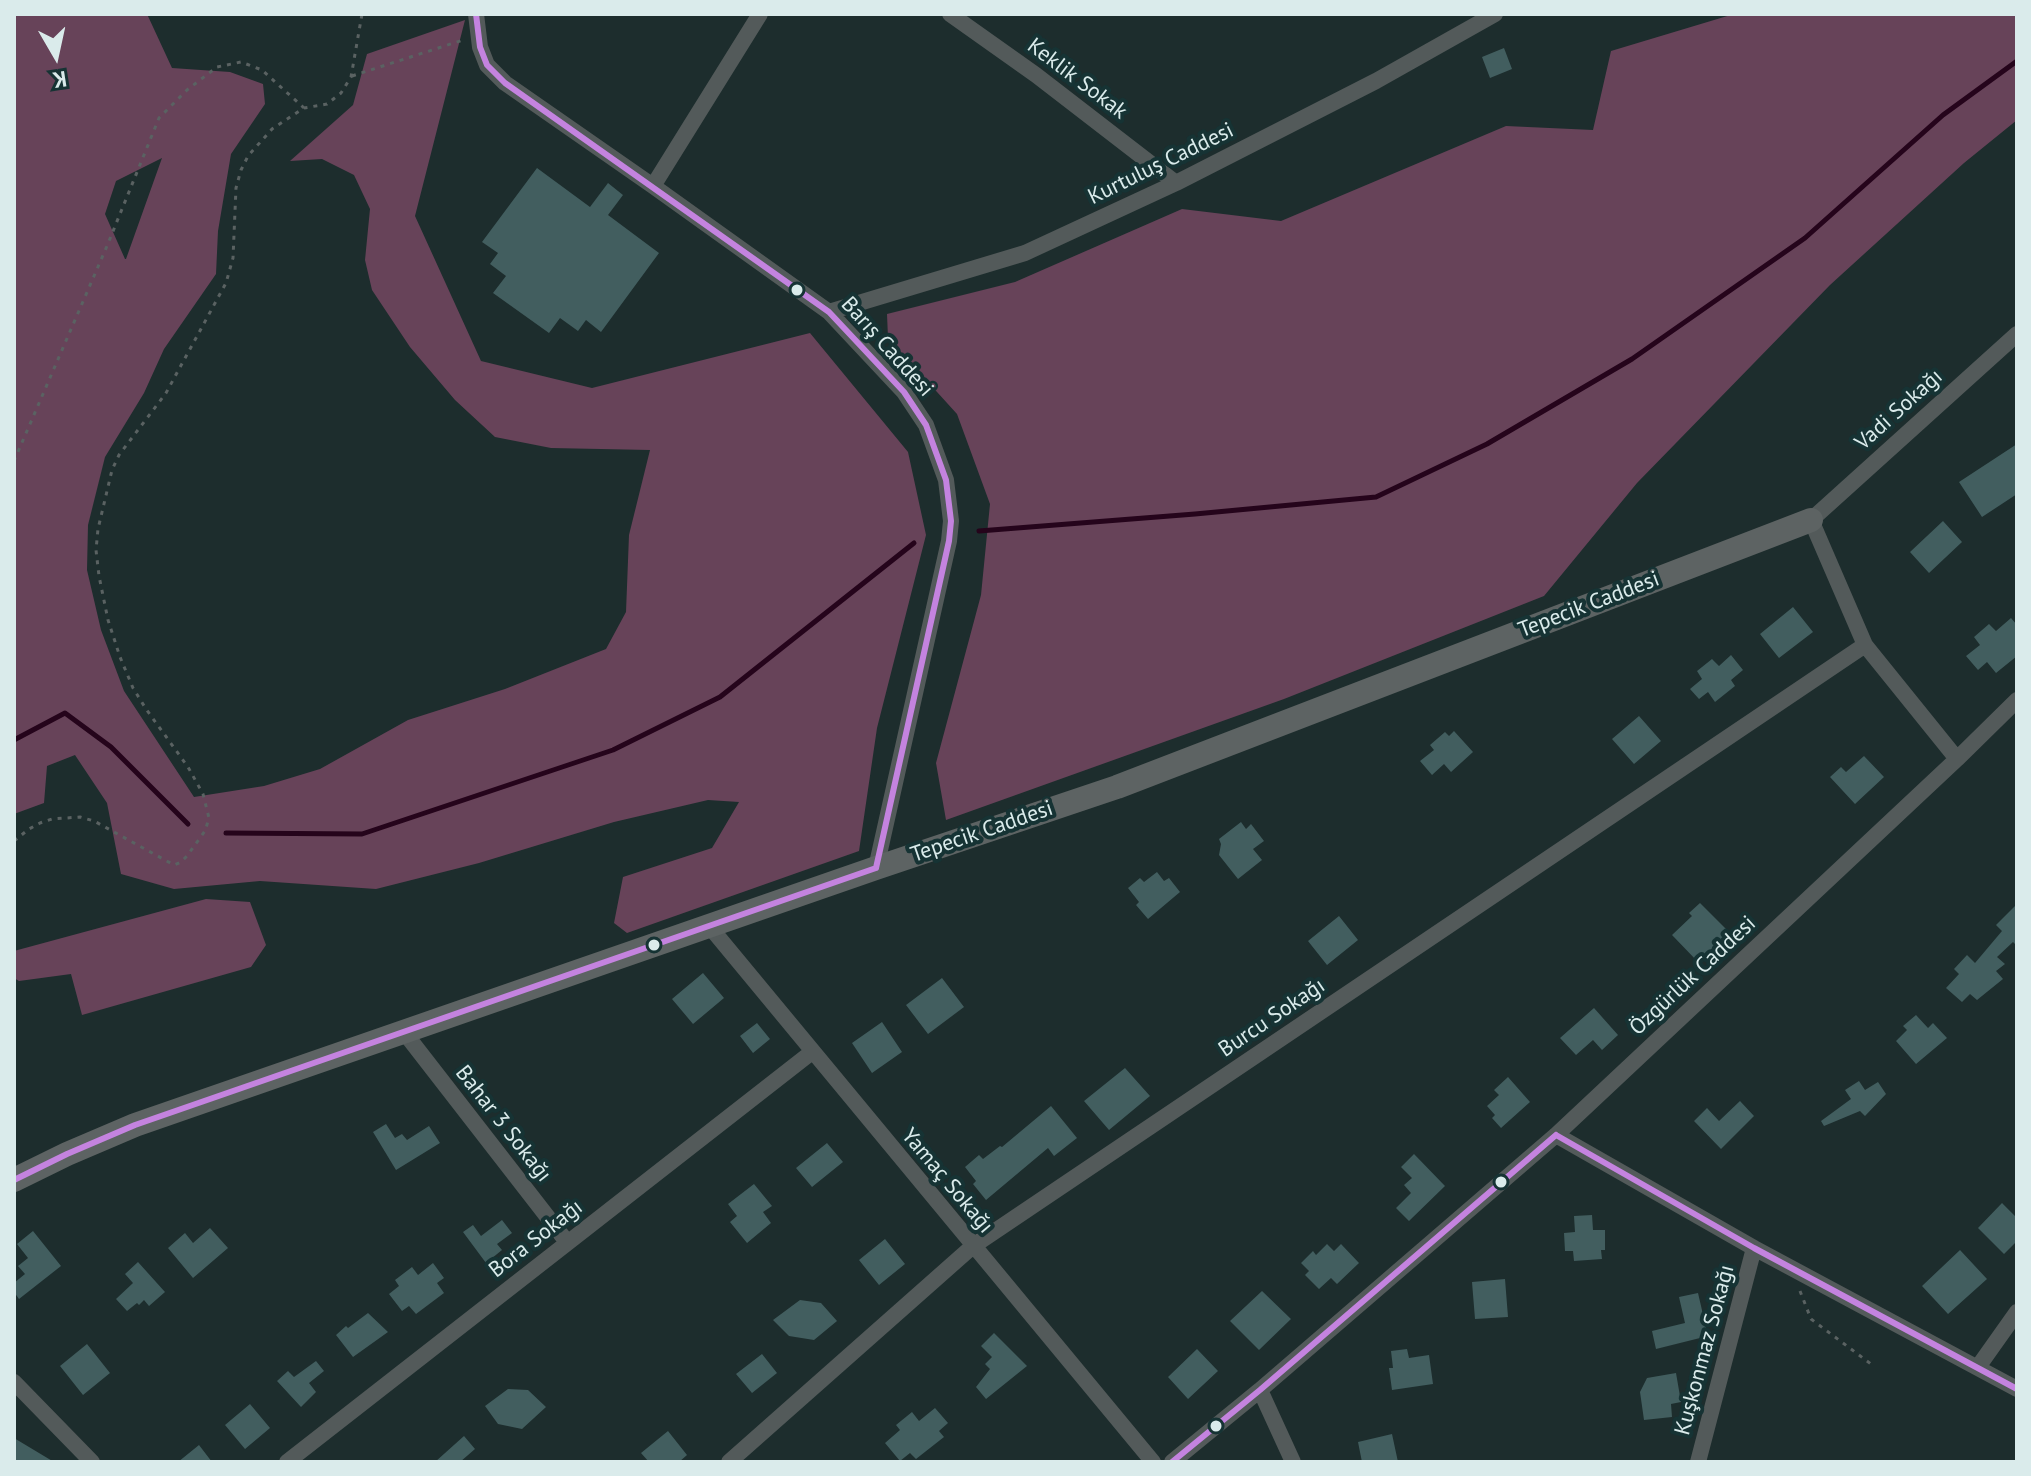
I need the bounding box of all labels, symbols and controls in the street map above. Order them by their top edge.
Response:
north arrow [16,16,96,96]
street label: Keklik Sokak [1022,33,1132,125]
text: K [51,65,69,95]
street label: Kurtuluş Caddesi [1084,117,1238,211]
unlabelled marker [789,282,805,298]
street label: Barış Caddesi [835,292,939,402]
street label: Vadi Sokağı [1850,364,1948,456]
street label: Tepecik Caddesi [1515,566,1663,644]
street label: Tepecik Caddesi [907,795,1057,869]
street label: Özgürlük Caddesi [1624,911,1762,1041]
unlabelled marker [646,937,662,953]
street label: Burcu Sokağı [1214,973,1330,1063]
street label: Bahar 3 Sokağı [449,1060,557,1188]
street label: Yamaç Sokağı [895,1123,999,1239]
unlabelled marker [1493,1174,1509,1190]
street label: Bora Sokağı [484,1194,588,1284]
street label: Kuşkonmaz Sokağı [1670,1262,1740,1438]
unlabelled marker [1208,1418,1224,1434]

